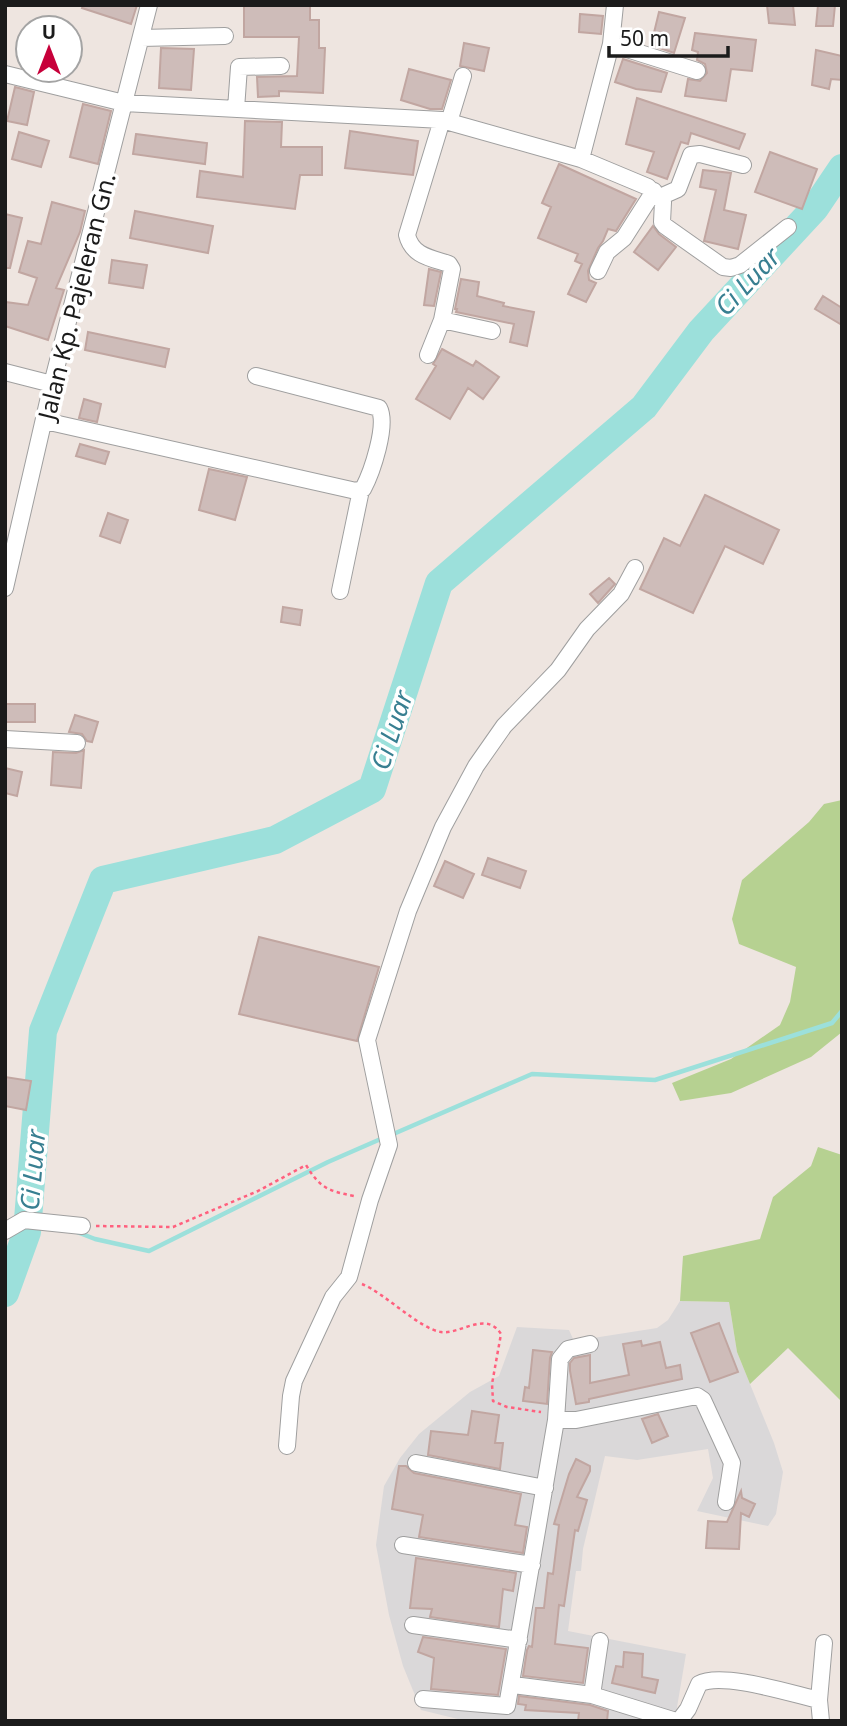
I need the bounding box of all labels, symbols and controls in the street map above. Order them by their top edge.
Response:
north arrow [14,14,84,84]
scale bar [609,14,728,58]
text: U [42,19,56,45]
text: 50 m [620,24,669,52]
street label: Jalan Kp. Pajeleran Gn. [29,169,123,425]
water label: Ci Luar [706,238,789,323]
water label: Ci Luar [361,684,421,774]
water label: Ci Luar [11,1126,54,1212]

